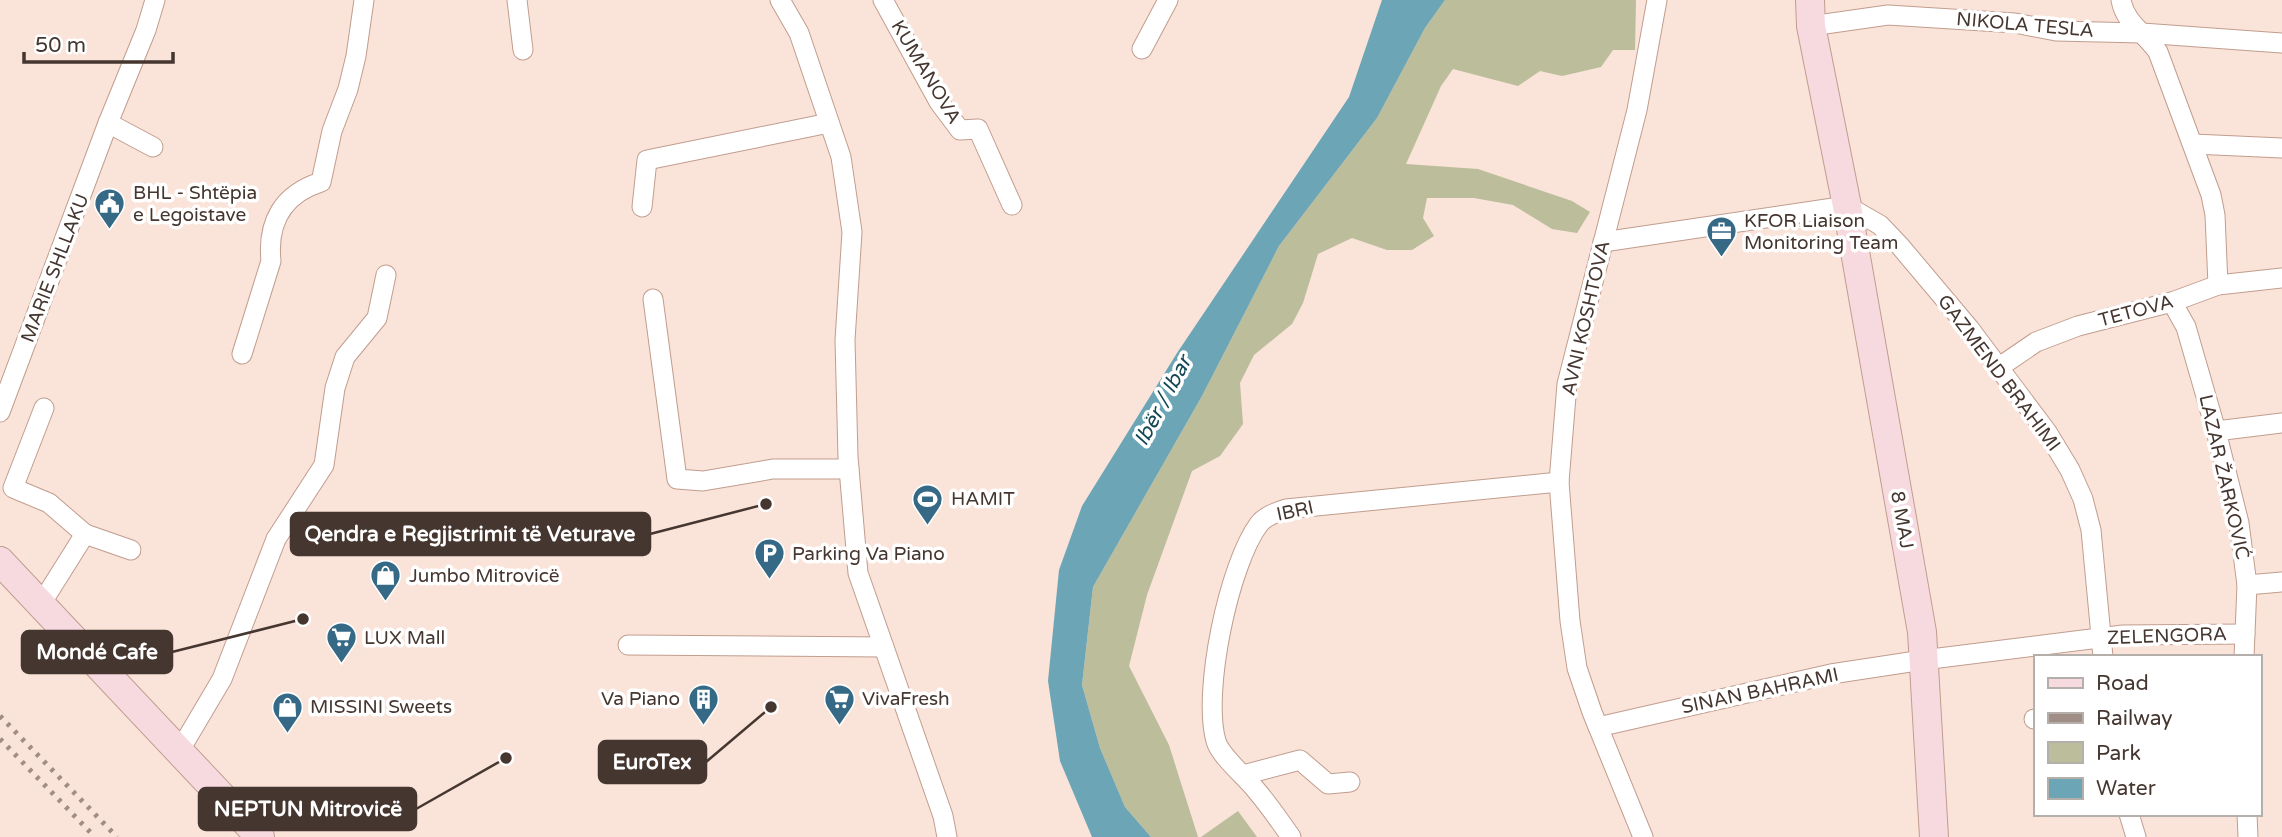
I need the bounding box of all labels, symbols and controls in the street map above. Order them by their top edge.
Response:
street label: NIKOLA TESLA [1955,8,2095,42]
street label: KUMANOVA [887,16,965,128]
scale bar [24,21,173,65]
text: 50 m [35,33,86,58]
place label: BHL - Shtëpia e Legoistave [133,182,257,226]
public building icon: BHL - Shtëpia e Legoistave [93,187,127,231]
street label: MARIE SHLLAKU [17,191,93,345]
place label: KFOR Liaison Monitoring Team [1744,210,1898,254]
office icon: KFOR Liaison Monitoring Team [1704,215,1738,259]
street label: AVNI KOSHTOVA [1557,238,1615,398]
street label: GAZMEND BRAHIMI [1933,290,2065,456]
street label: TETOVA [2096,290,2176,332]
water label: Ibër / Ibar [1129,349,1198,450]
street label: LAZAR ŽARKOVIĆ [2194,392,2255,562]
sports icon: HAMIT [911,482,945,526]
place label: HAMIT [951,488,1015,510]
street label: 8 MAJ [1886,489,1918,551]
street label: IBRI [1274,496,1316,526]
callout: Qendra e Regjistrimit të Veturave [291,513,650,555]
text: Qendra e Regjistrimit të Veturave [304,522,636,547]
parking icon: Parking Va Piano [752,537,786,581]
place label: Parking Va Piano [792,543,945,565]
shop icon: Jumbo Mitrovicë [369,559,403,603]
place label: Jumbo Mitrovicë [409,565,560,587]
supermarket icon: LUX Mall [324,621,358,665]
street label: ZELENGORA [2107,623,2227,649]
place label: LUX Mall [364,627,445,649]
callout: Mondé Cafe [22,631,172,673]
text: Mondé Cafe [36,640,158,665]
legend [2034,655,2261,816]
street label: SINAN BAHRAMI [1680,664,1840,718]
text: Road [2096,671,2149,696]
building icon: Va Piano [686,682,720,726]
supermarket icon: VivaFresh [822,682,856,726]
place label: Va Piano [601,688,680,710]
place label: VivaFresh [862,688,950,710]
shop icon: MISSINI Sweets [270,690,304,734]
place label: MISSINI Sweets [310,696,452,718]
text: Railway [2096,706,2173,731]
callout: EuroTex [599,741,706,783]
text: Park [2096,741,2141,766]
text: EuroTex [612,750,692,775]
text: Water [2096,776,2156,801]
callout: NEPTUN Mitrovicë [199,788,416,830]
text: NEPTUN Mitrovicë [214,797,402,822]

